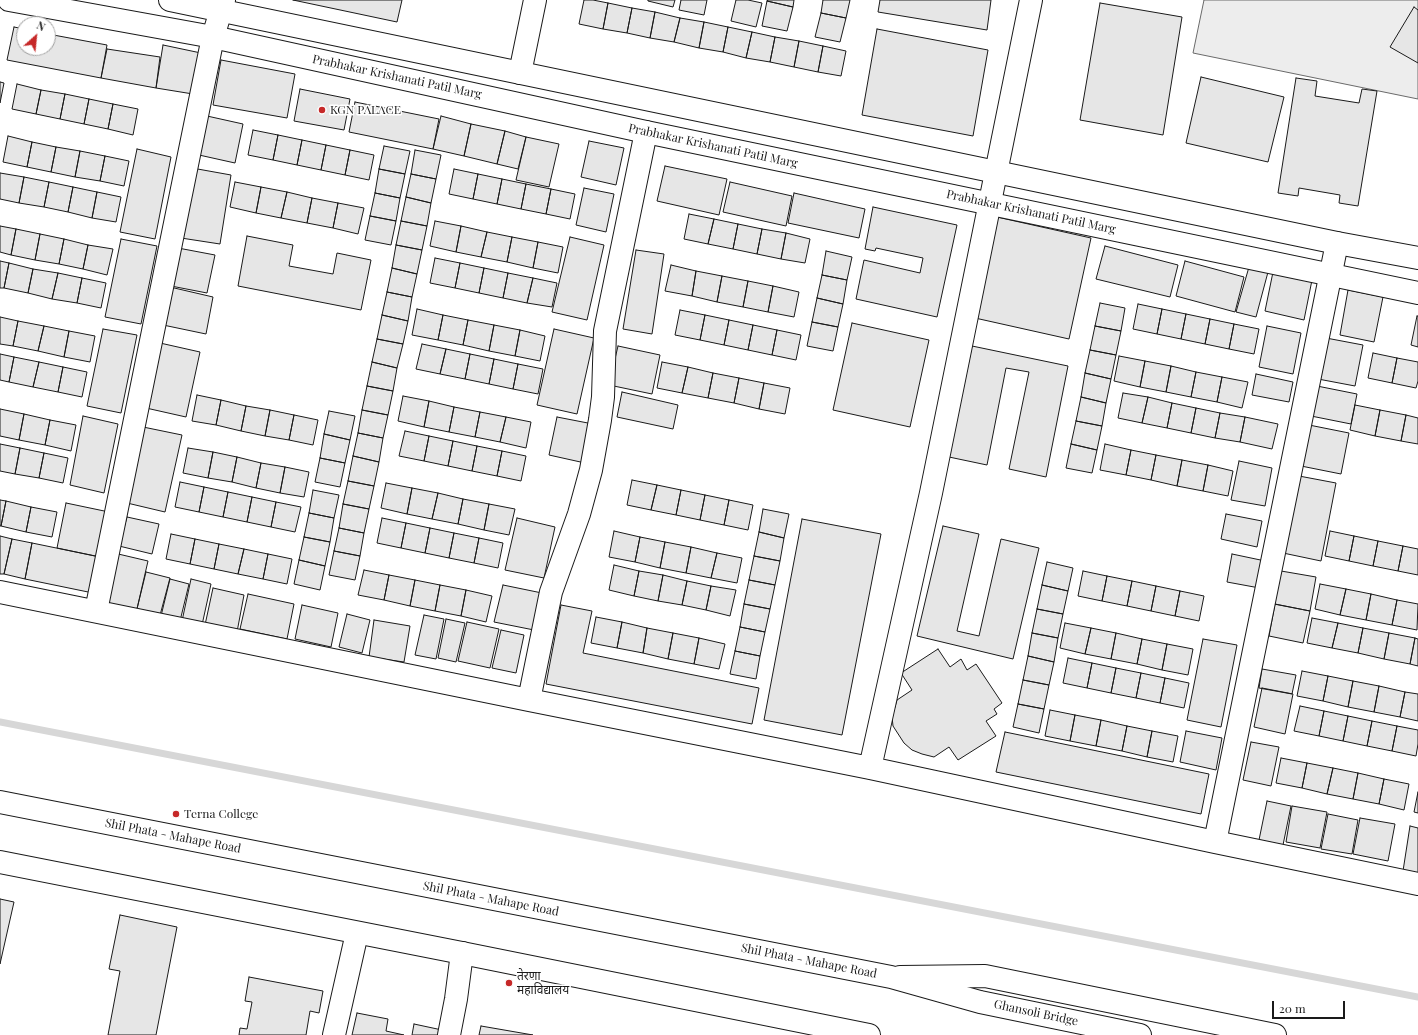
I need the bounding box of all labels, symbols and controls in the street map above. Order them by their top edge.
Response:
north arrow [16,16,56,56]
text: N [34,17,48,34]
street label: Prabhakar Krishanati Patil Marg [311,52,483,102]
place label: KGN PALACE [330,103,401,117]
marker: KGN PALACE [317,105,327,115]
street label: Prabhakar Krishanati Patil Marg [627,121,799,171]
street label: Prabhakar Krishanati Patil Marg [945,187,1117,237]
place label: Terna College [184,807,258,821]
marker: Terna College [171,809,181,819]
street label: Shil Phata - Mahape Road [104,816,242,856]
street label: Shil Phata - Mahape Road [422,879,560,919]
street label: Shil Phata - Mahape Road [740,941,878,981]
place label: तेरणा महाविद्यालय [517,969,569,997]
marker: तेरणा महाविद्यालय [504,978,514,988]
scale bar [1274,993,1347,1019]
street label: Ghansoli Bridge [993,997,1079,1029]
text: 20 m [1279,1000,1306,1016]

